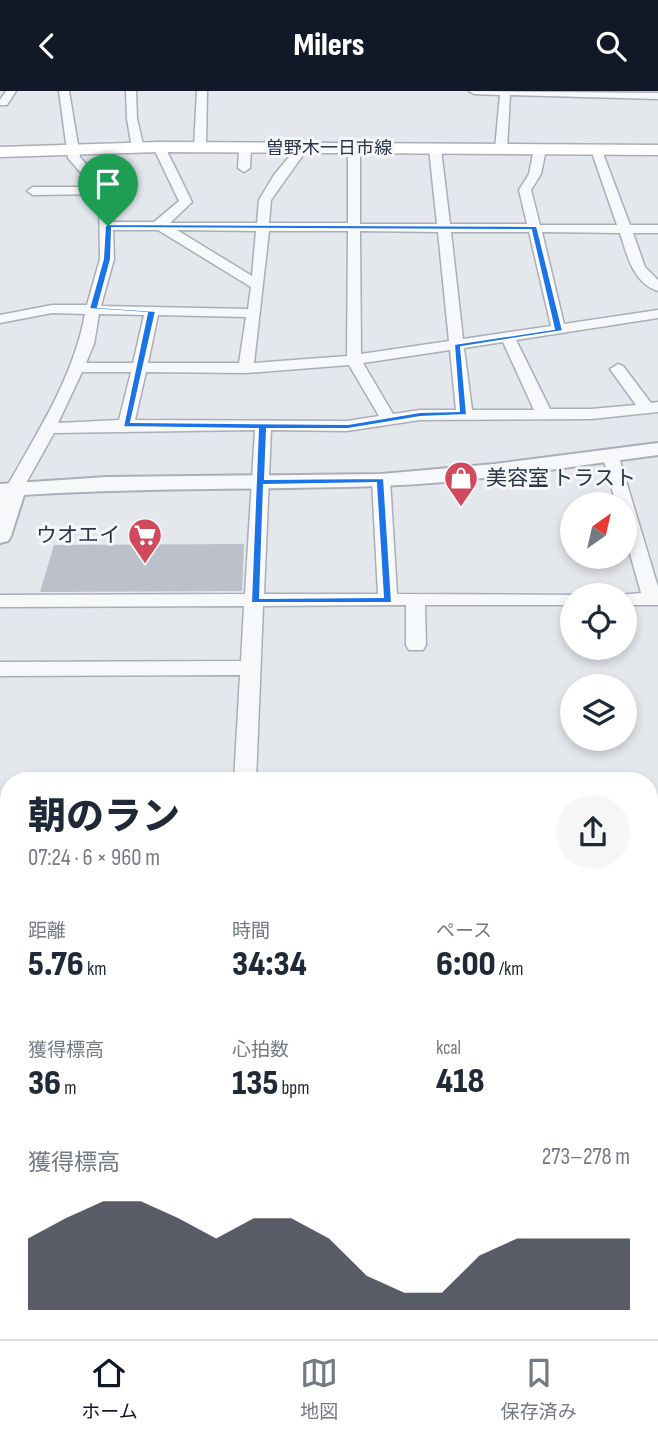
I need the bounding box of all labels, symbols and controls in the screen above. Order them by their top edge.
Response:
text: Milers [294,26,365,65]
icon: back [28,27,66,65]
icon: search [592,27,630,65]
street label: 曽野木一日市線 [266,138,392,159]
pin [78,154,138,226]
icon: arrive [89,165,127,203]
shop icon: 美容室 トラスト [442,459,480,508]
place label: 美容室 トラスト [486,466,636,491]
north arrow [560,492,637,569]
map controls [560,492,637,751]
supermarket icon: ウオエイ [126,516,164,565]
place label: ウオエイ [36,523,120,548]
button: locate [560,583,637,660]
button: layers [560,674,637,751]
text: 朝のラン [28,795,180,840]
button: share [556,795,630,869]
text: 07:24 · 6 × 960 m [28,844,160,872]
text: 距離 [28,920,66,943]
text: 時間 [232,920,270,943]
text: ペース [436,920,492,943]
text: 5.76 [28,943,84,986]
text: 34:34 [232,943,307,986]
text: 6:00 [436,943,496,986]
text: km [84,958,106,981]
text: /km [496,958,524,981]
text: kcal [436,1037,461,1060]
text: 獲得標高 [28,1039,104,1062]
text: 心拍数 [232,1039,289,1062]
text: 418 [436,1060,485,1103]
text: 36 [28,1062,61,1105]
text: 135 [232,1062,278,1105]
text: m [61,1077,76,1100]
text: bpm [278,1077,309,1100]
text: 273–278 m [542,1143,630,1171]
text: 獲得標高 [28,1149,120,1177]
tab: ホーム [81,1354,138,1424]
tab: 地図 [300,1354,338,1424]
tab: 保存済み [501,1354,577,1424]

